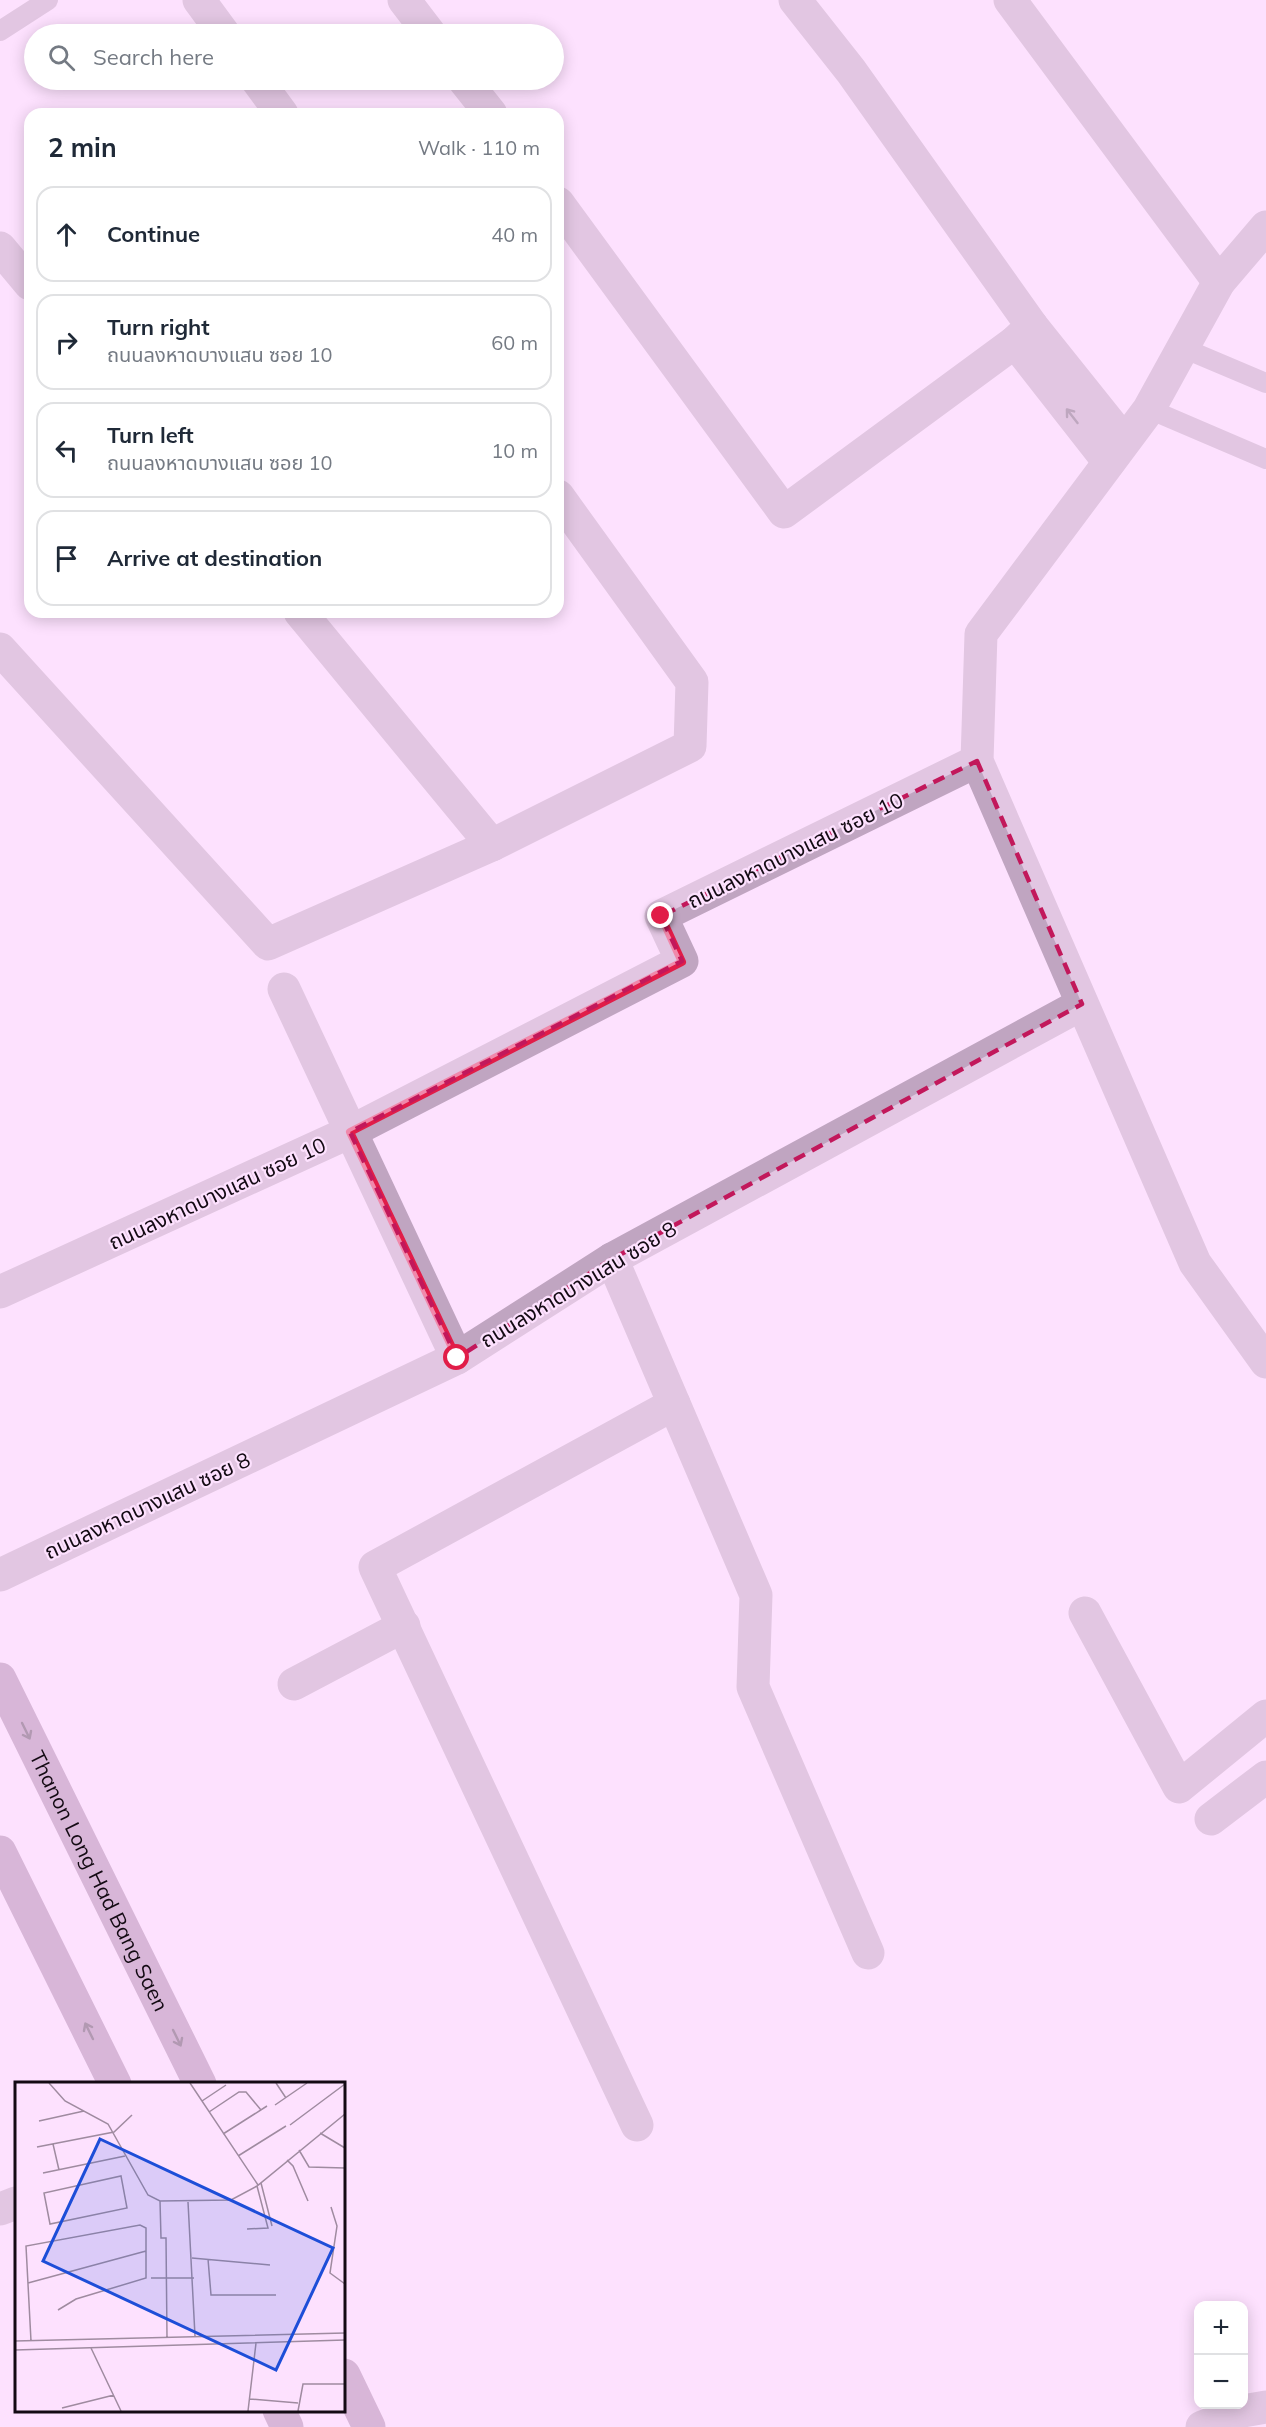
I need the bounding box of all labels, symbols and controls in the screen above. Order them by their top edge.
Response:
search box [24,24,564,90]
icon: search [45,41,78,74]
text: Search here [93,43,214,71]
text: 2 min [48,131,117,164]
text: Walk · 110 m [418,135,540,160]
icon: ahead [50,218,83,251]
text: Continue [107,220,200,248]
text: 40 m [491,222,538,247]
text: Turn right [107,313,210,341]
icon: right [50,326,83,359]
text: 60 m [491,330,538,355]
text: ถนนลงหาดบางแสน ซอย 10 [107,342,333,367]
one-way arrow [1066,408,1079,424]
text: Turn left [107,421,194,449]
icon: left [50,434,83,467]
text: 10 m [491,438,538,463]
text: ถนนลงหาดบางแสน ซอย 10 [107,450,333,475]
icon: arrive [50,542,83,575]
text: Arrive at destination [107,544,322,572]
street label: ถนนลงหาดบางแสน ซอย 10 [683,786,907,914]
route end [647,902,673,928]
street label: ถนนลงหาดบางแสน ซอย 10 [104,1131,330,1255]
street label: ถนนลงหาดบางแสน ซอย 8 [475,1215,681,1353]
route start [443,1344,469,1370]
street label: ถนนลงหาดบางแสน ซอย 8 [40,1446,254,1564]
one-way arrow [21,1722,32,1740]
street label: Thanon Long Had Bang Saen [24,1746,175,2015]
one-way arrow [82,2022,94,2040]
one-way arrow [172,2029,184,2047]
inset map [15,2082,345,2412]
map controls [1194,2301,1248,2409]
button: + [1194,2301,1248,2355]
button: − [1194,2355,1248,2409]

